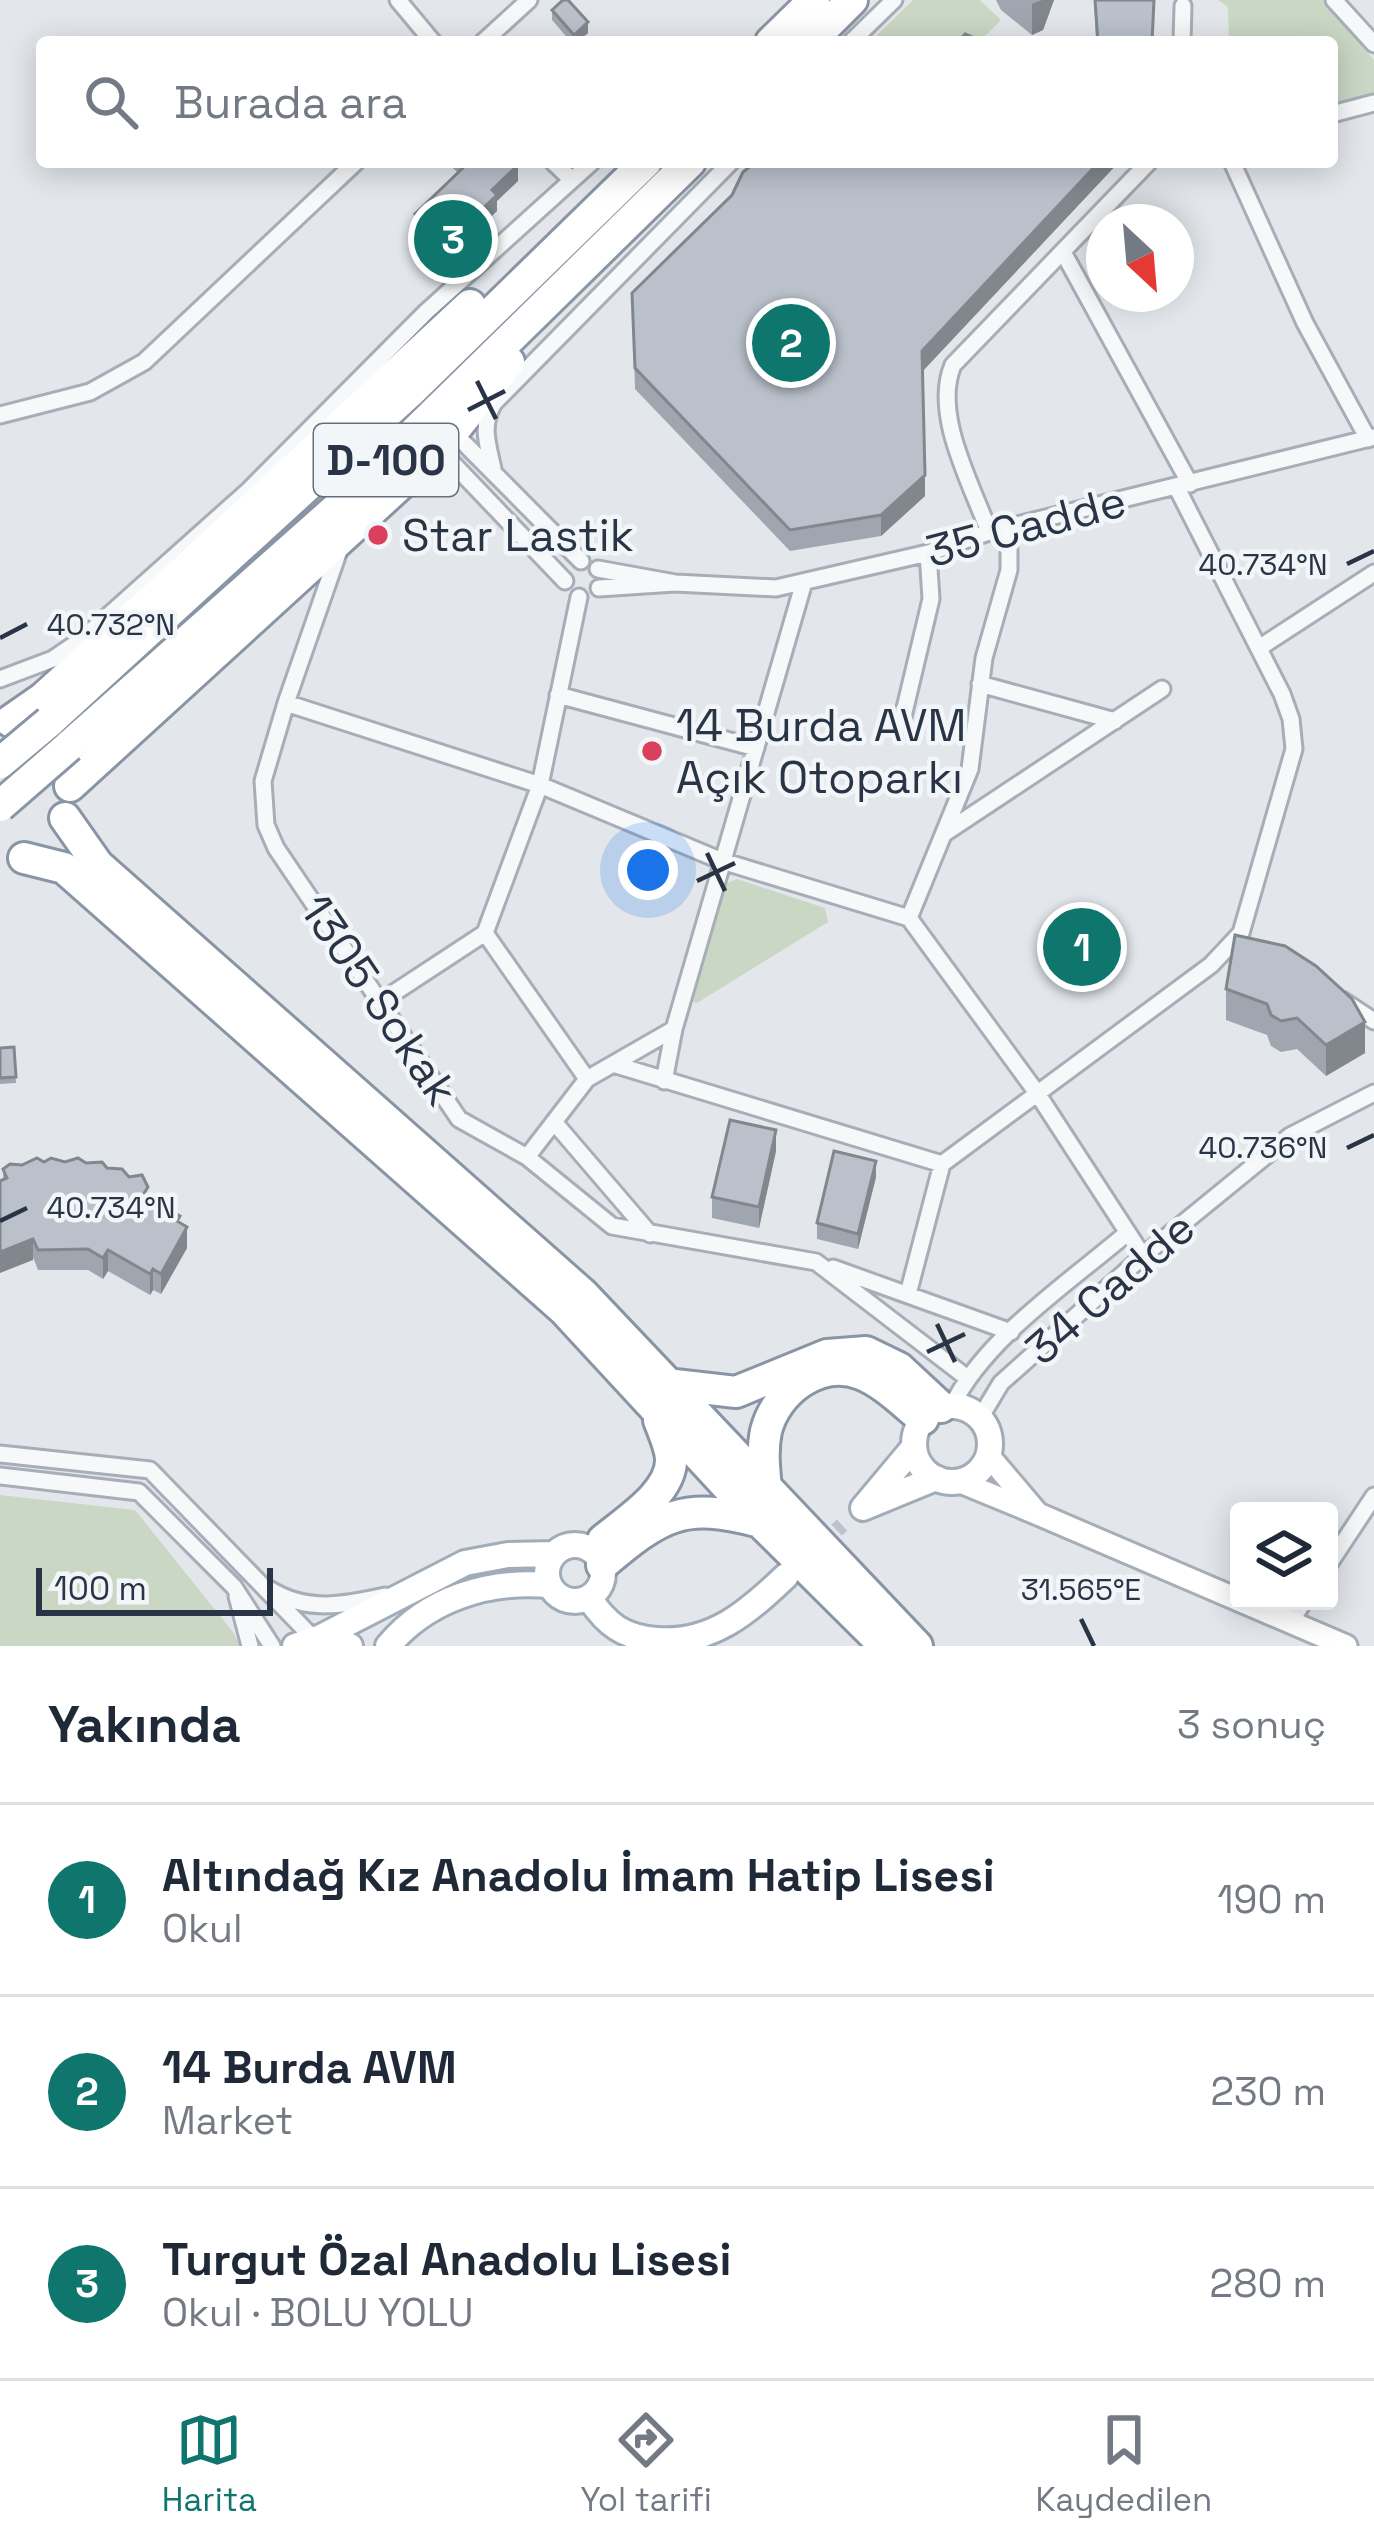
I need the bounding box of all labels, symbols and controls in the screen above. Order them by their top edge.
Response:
search box [36,36,1338,168]
icon: search [78,69,144,135]
text: Burada ara [174,74,407,131]
pin: 3 [414,194,492,284]
north arrow [1086,204,1194,312]
pin: 2 [752,298,830,388]
road number: D-100 [314,424,458,496]
street label: 35 Cadde [920,472,1132,580]
place label: Star Lastik [402,507,634,564]
marker: Star Lastik [365,522,391,548]
text: 40.734°N [1198,545,1328,584]
text: 40.732°N [47,605,175,644]
place label: 14 Burda AVM Açık Otoparkı [676,697,967,806]
marker: 14 Burda AVM Açık Otoparkı [639,738,665,764]
your location [618,840,678,900]
street label: 1305 Sokak [288,884,470,1116]
pin: 1 [1043,902,1121,992]
text: 40.736°N [1199,1128,1327,1167]
text: 40.734°N [46,1188,176,1227]
street label: 34 Cadde [1014,1199,1206,1377]
map controls [1230,1502,1338,1610]
button: layers [1230,1502,1338,1610]
scale bar [36,1562,273,1615]
text: 100 m [54,1568,147,1610]
text: 31.565°E [1021,1570,1141,1609]
text: Yakında [48,1692,241,1757]
text: 3 sonuç [1177,1700,1326,1749]
text: Altındağ Kız Anadolu İmam Hatip Lisesi [162,1847,995,1904]
text: 1 [78,1875,96,1924]
text: 190 m [1217,1875,1326,1924]
text: Okul [162,1904,243,1953]
text: 14 Burda AVM [162,2039,457,2096]
text: 2 [75,2067,99,2116]
text: 230 m [1211,2067,1326,2116]
text: Market [162,2096,293,2145]
text: Turgut Özal Anadolu Lisesi [162,2231,732,2288]
text: 3 [75,2259,99,2308]
text: 280 m [1210,2259,1326,2308]
text: Okul · BOLU YOLU [162,2288,473,2337]
tab: Harita [162,2407,257,2521]
tab: Yol tarifi [580,2407,712,2521]
tab: Kaydedilen [1035,2407,1212,2521]

